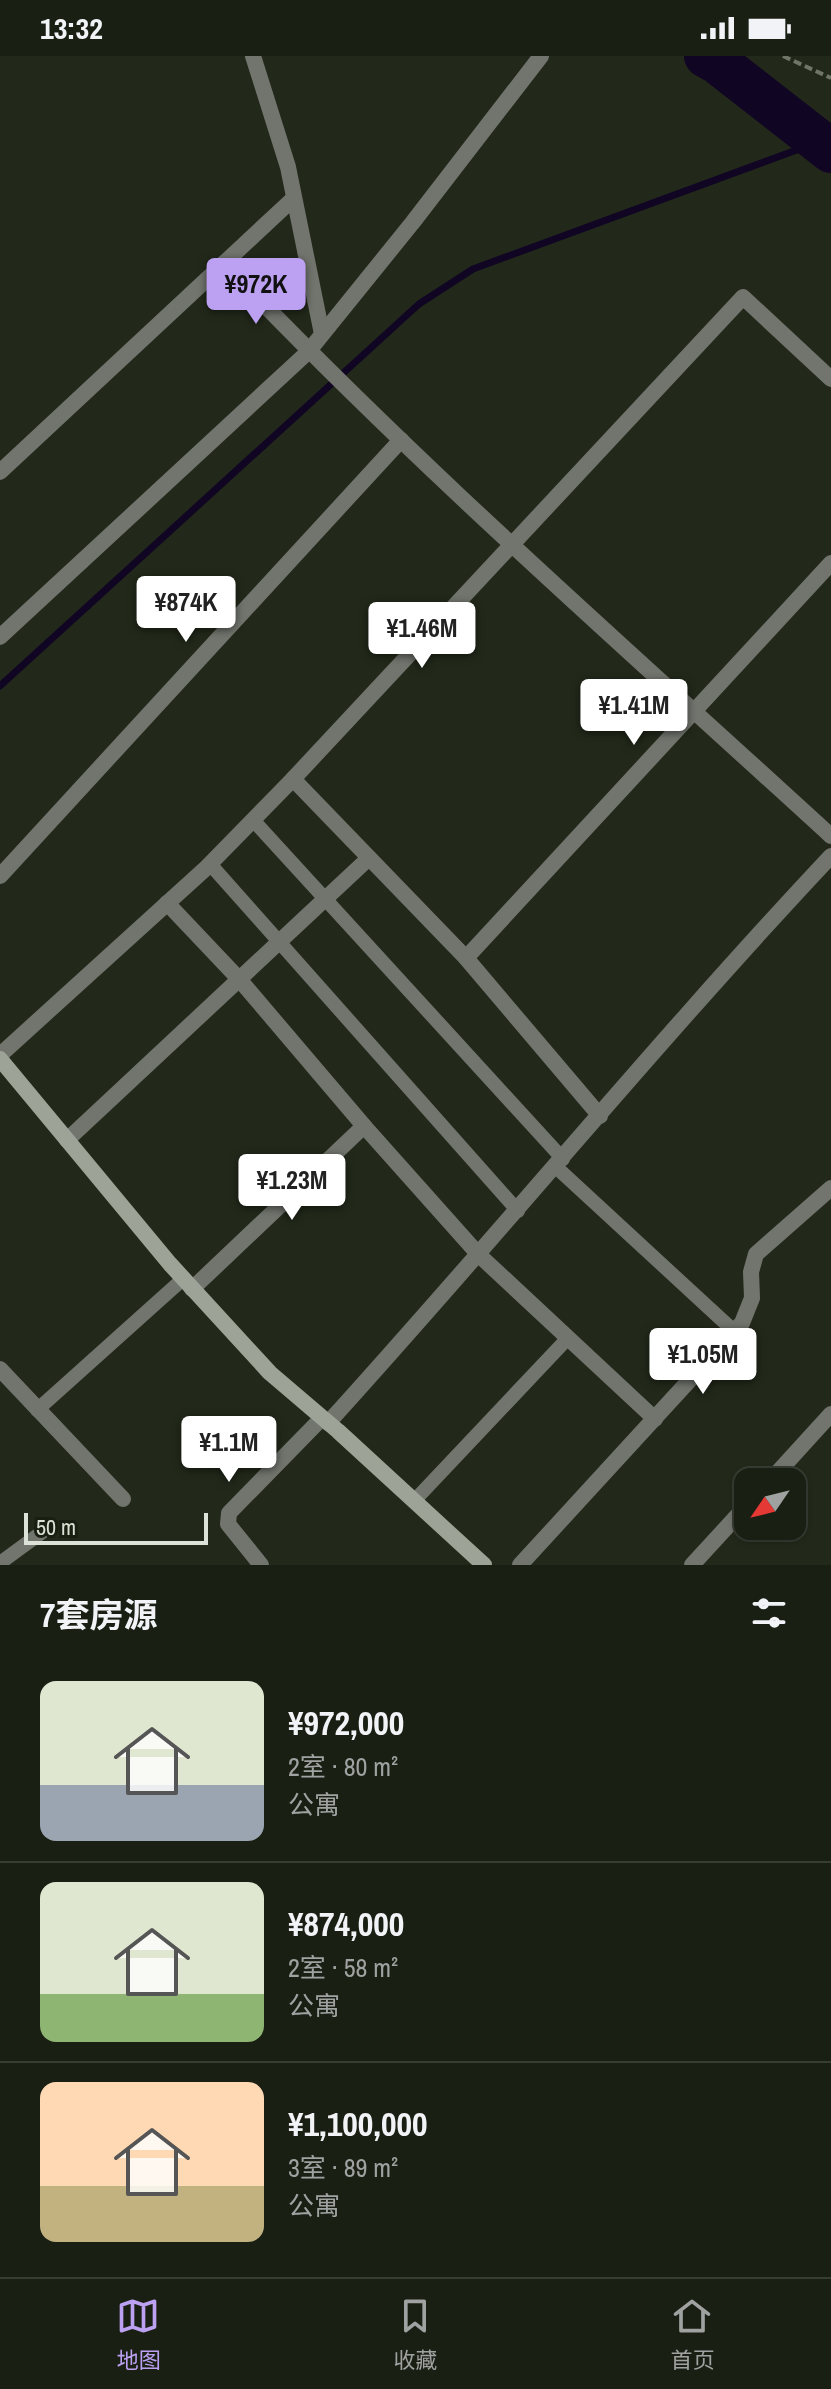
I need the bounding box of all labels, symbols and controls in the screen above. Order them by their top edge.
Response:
text: 13:32 [40,8,103,48]
pin: ¥972K [200,258,312,326]
text: ¥972K [225,266,287,301]
pin: ¥874K [130,576,242,644]
text: ¥874K [155,584,217,619]
pin: ¥1.46M [357,602,487,670]
text: ¥1.46M [386,610,458,645]
pin: ¥1.41M [569,679,699,747]
text: ¥1.41M [598,687,670,722]
pin: ¥1.23M [227,1154,357,1222]
text: ¥1.23M [256,1162,328,1197]
pin: ¥1.05M [638,1328,768,1396]
text: ¥1.05M [667,1336,739,1371]
pin: ¥1.1M [173,1416,285,1484]
text: ¥1.1M [199,1424,259,1459]
north arrow [734,1468,806,1540]
map controls [734,1468,806,1540]
scale bar [24,1509,208,1545]
text: 50 m [36,1512,76,1542]
icon: filters [747,1591,791,1635]
text: 7套房源 [40,1592,158,1638]
text: ¥972,000 [288,1700,404,1746]
icon: home [104,1713,200,1809]
text: 2室 · 80 m² [288,1749,398,1784]
text: 公寓 [288,1787,340,1822]
text: ¥874,000 [288,1901,404,1947]
icon: home [104,1914,200,2010]
text: 2室 · 58 m² [288,1950,398,1985]
text: 公寓 [288,1988,340,2023]
text: ¥1,100,000 [288,2101,428,2147]
icon: home [104,2114,200,2210]
text: 3室 · 89 m² [288,2150,398,2185]
text: 公寓 [288,2188,340,2223]
tab: 地图 [116,2294,161,2375]
tab: 收藏 [393,2294,438,2375]
tab: 首页 [670,2294,715,2375]

